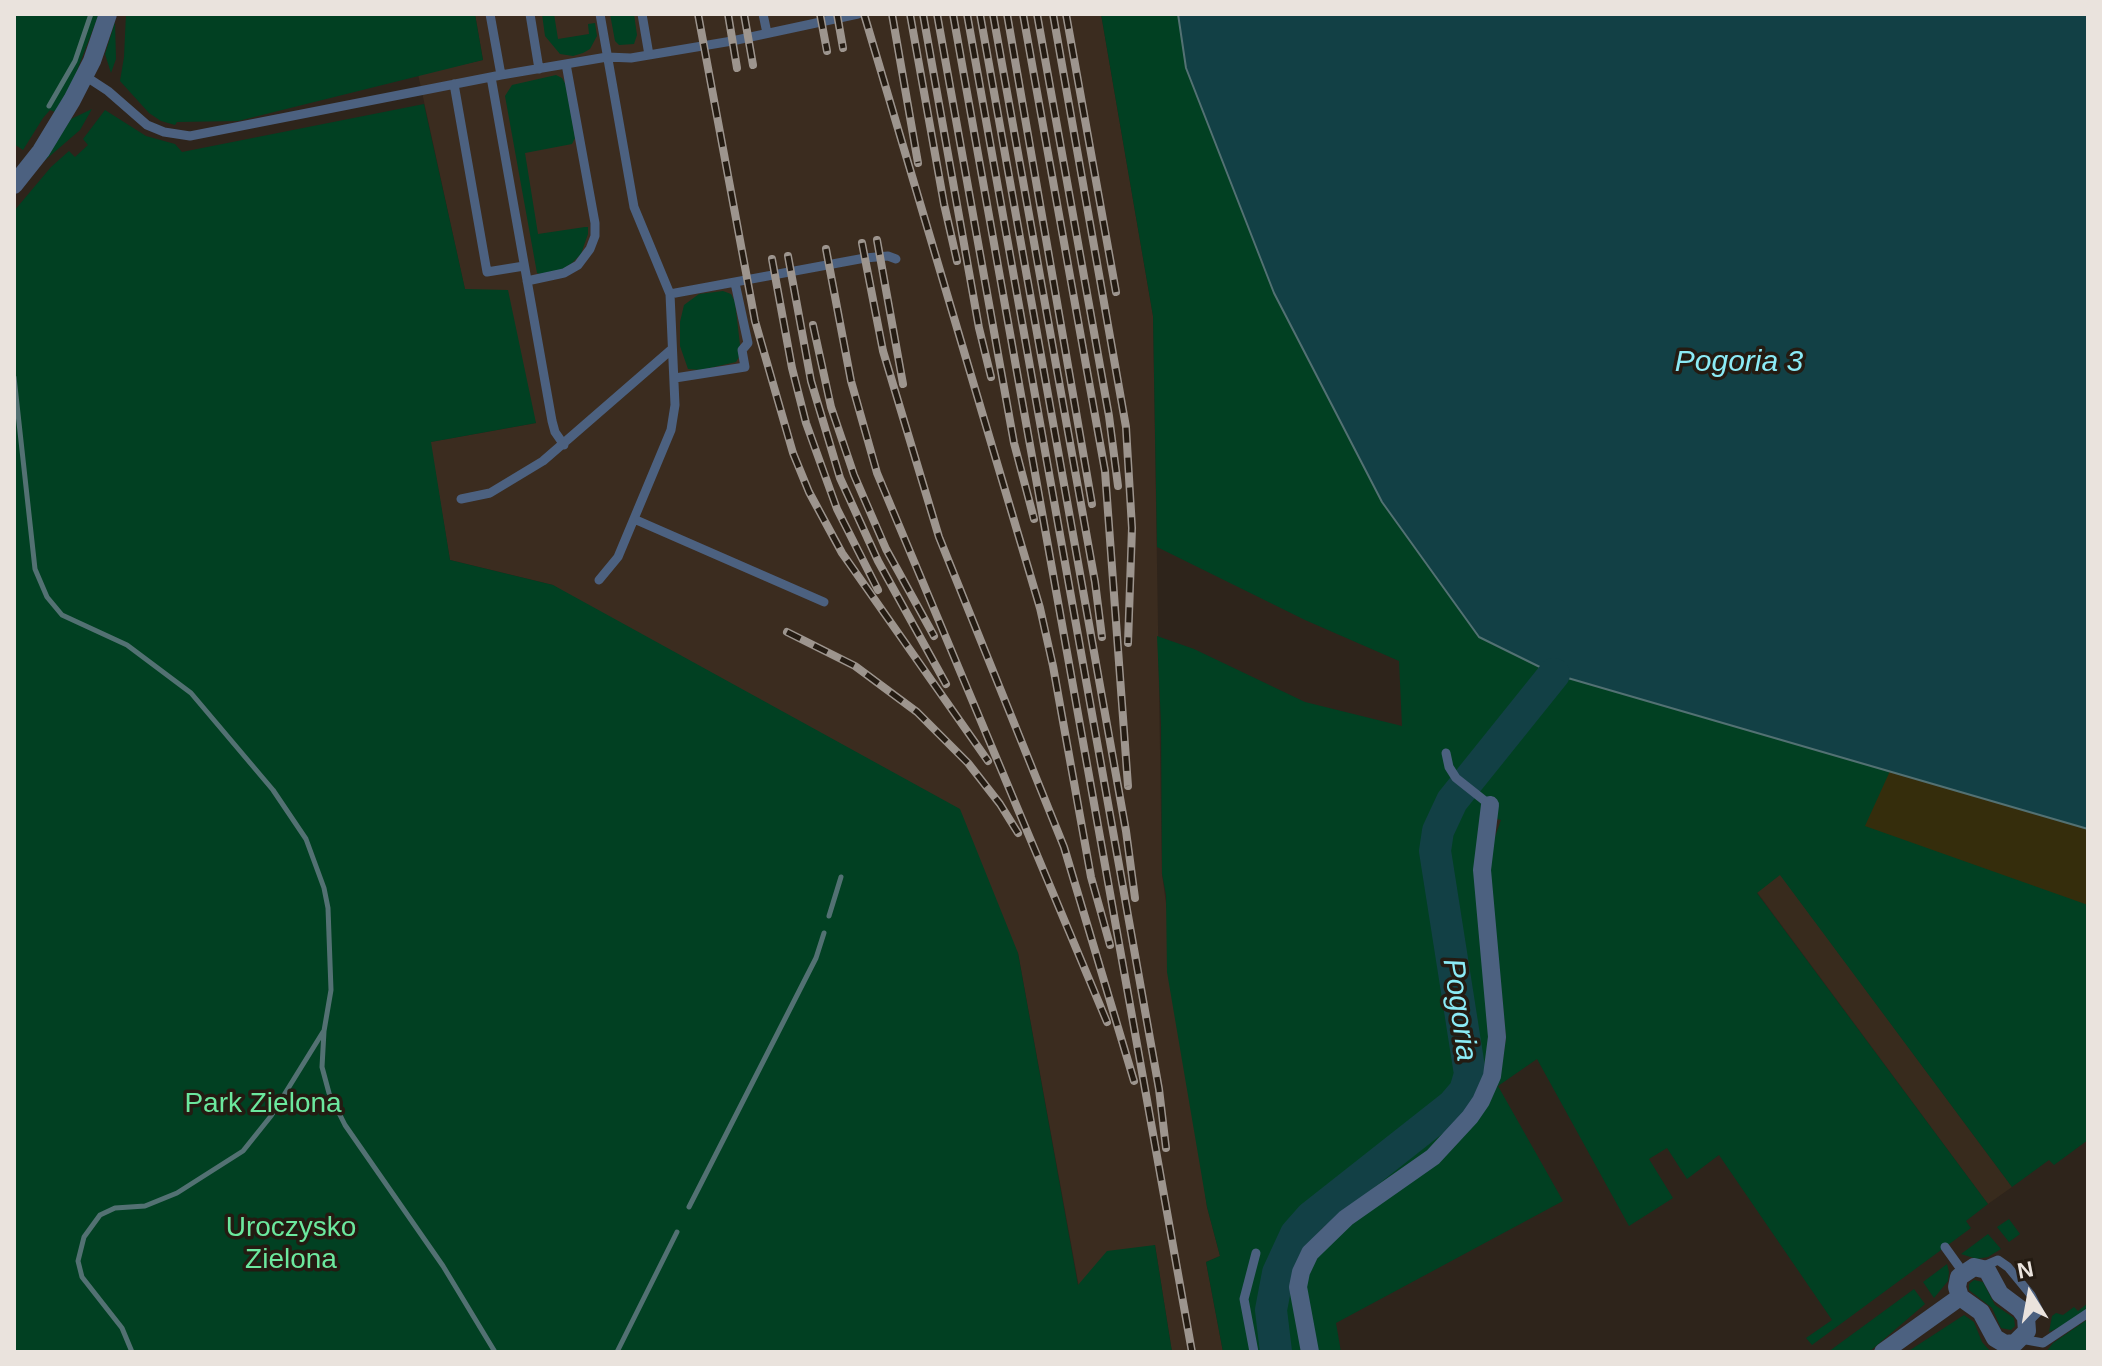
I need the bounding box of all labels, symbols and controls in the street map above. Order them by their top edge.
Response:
water label: Pogoria 3 [1675,345,1803,381]
water label: Pogoria [1434,956,1484,1064]
park label: Park Zielona [184,1087,342,1121]
park label: Uroczysko Zielona [226,1211,356,1277]
north arrow [1990,1254,2070,1334]
text: N [2015,1256,2036,1284]

